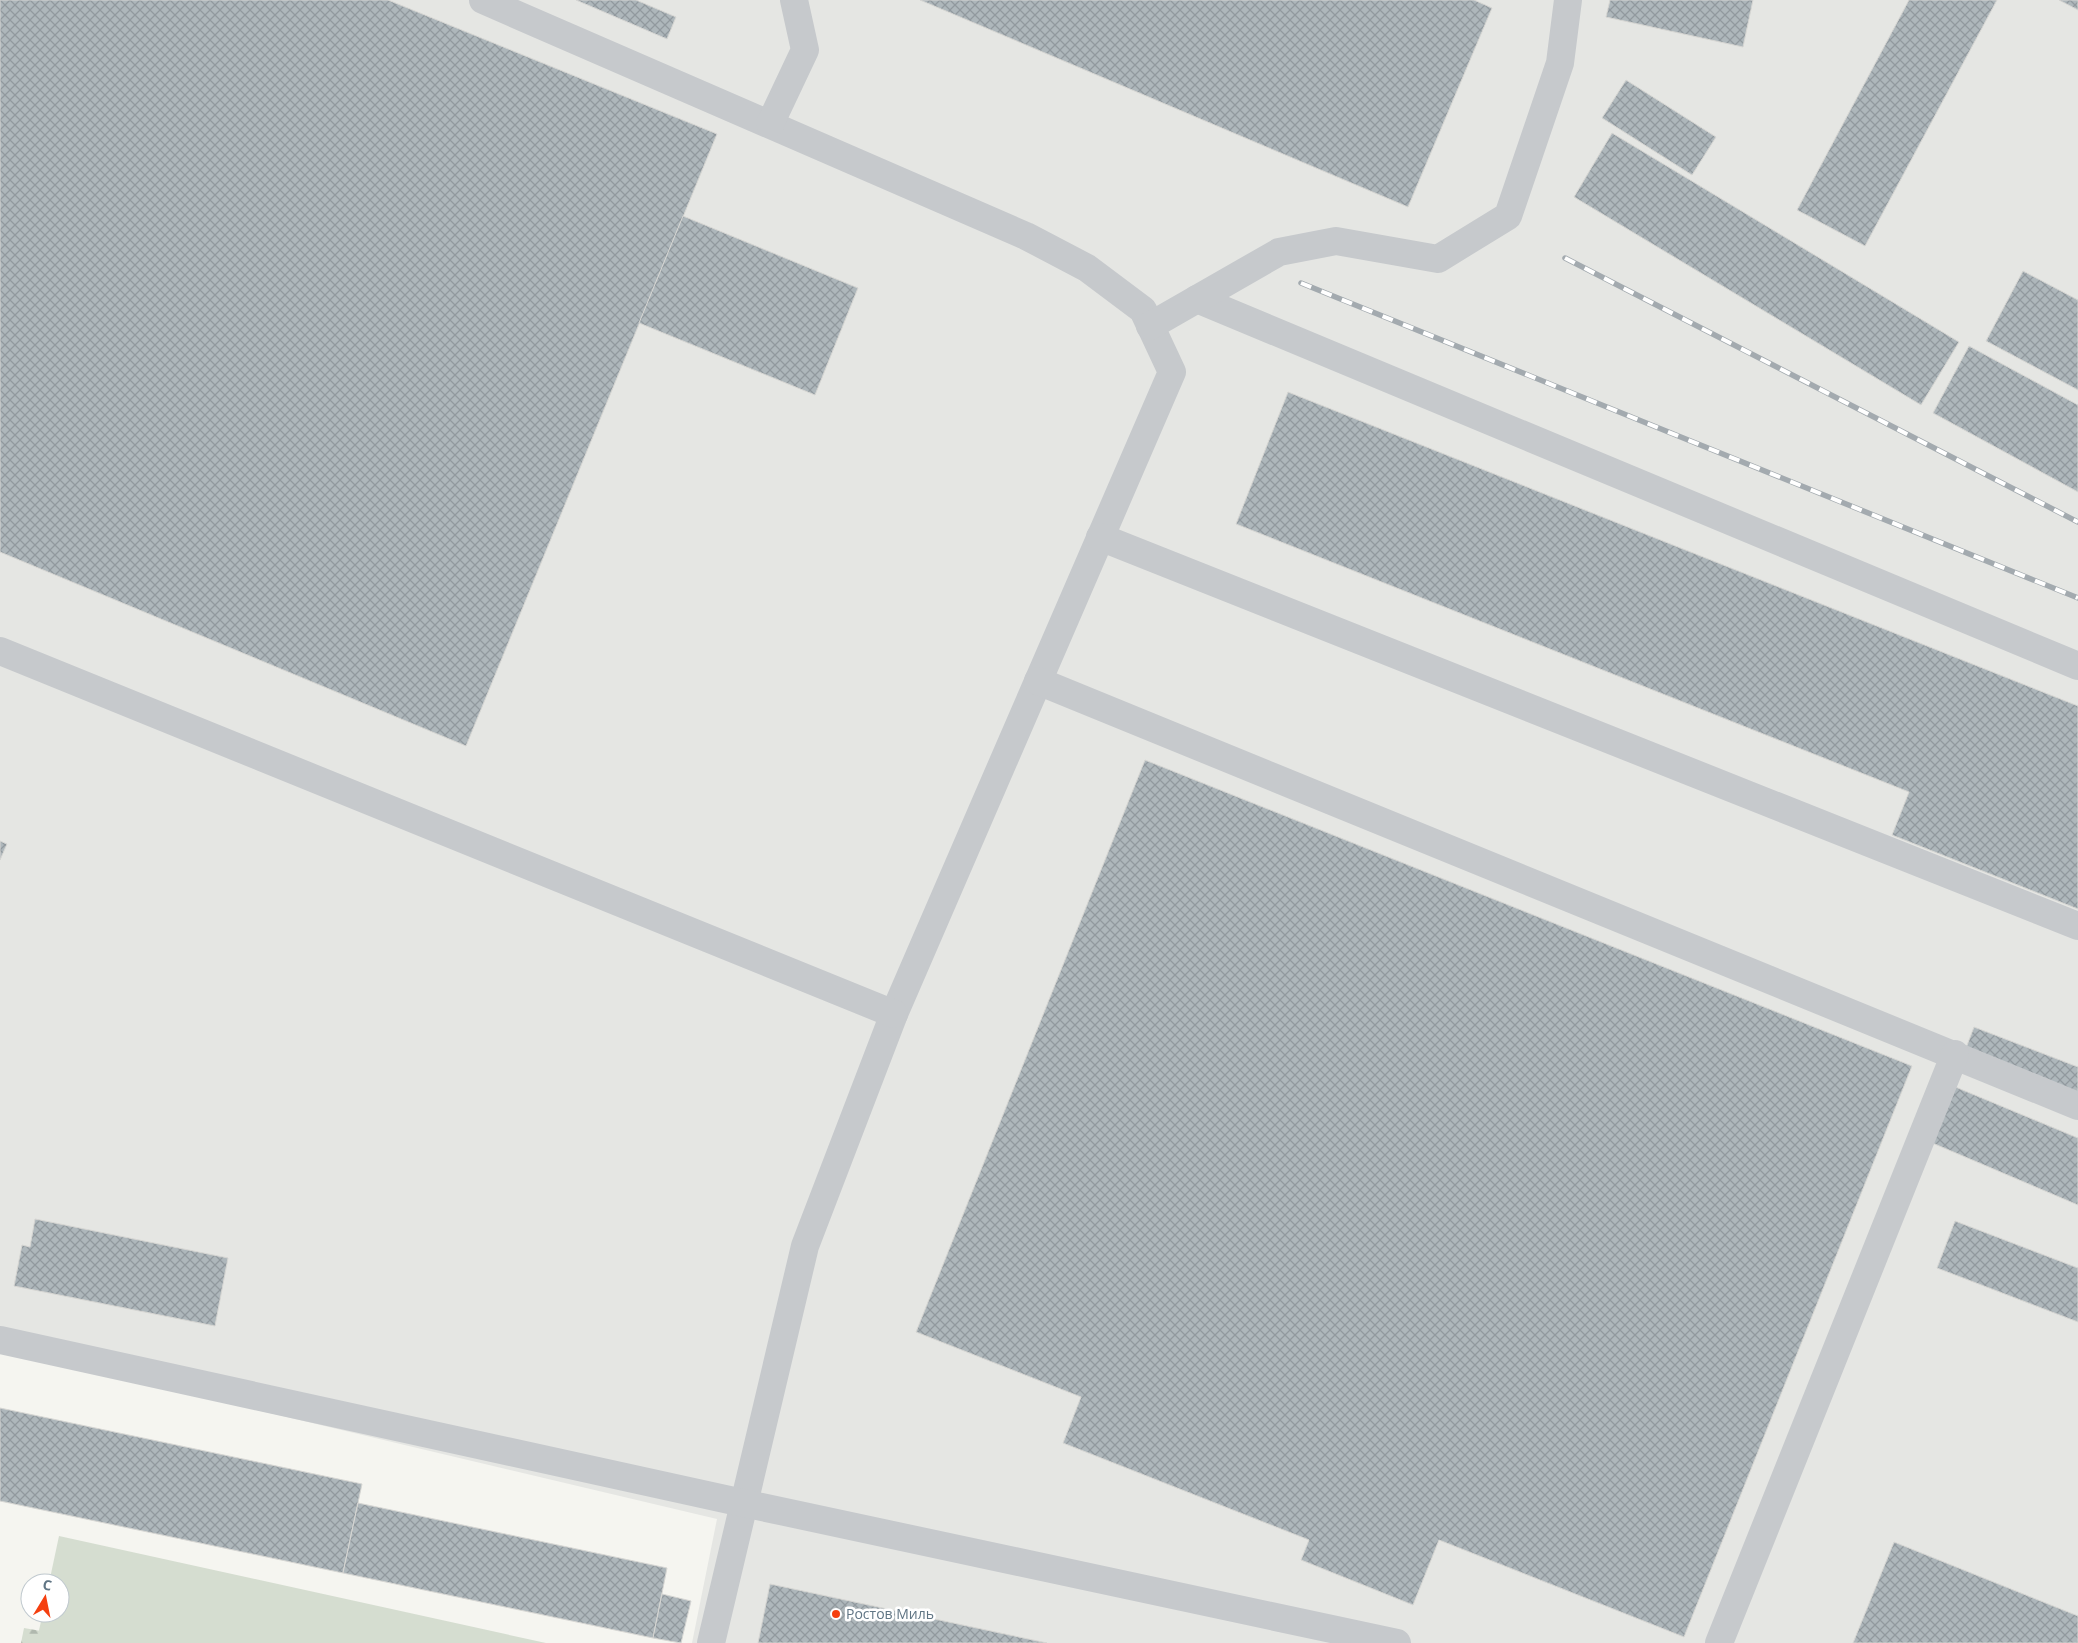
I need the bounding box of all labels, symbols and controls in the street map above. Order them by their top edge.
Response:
north arrow [20,1573,70,1623]
text: С [41,1575,53,1595]
place label: Ростов Миль [846,1604,934,1623]
marker: Ростов Миль [830,1608,842,1620]

